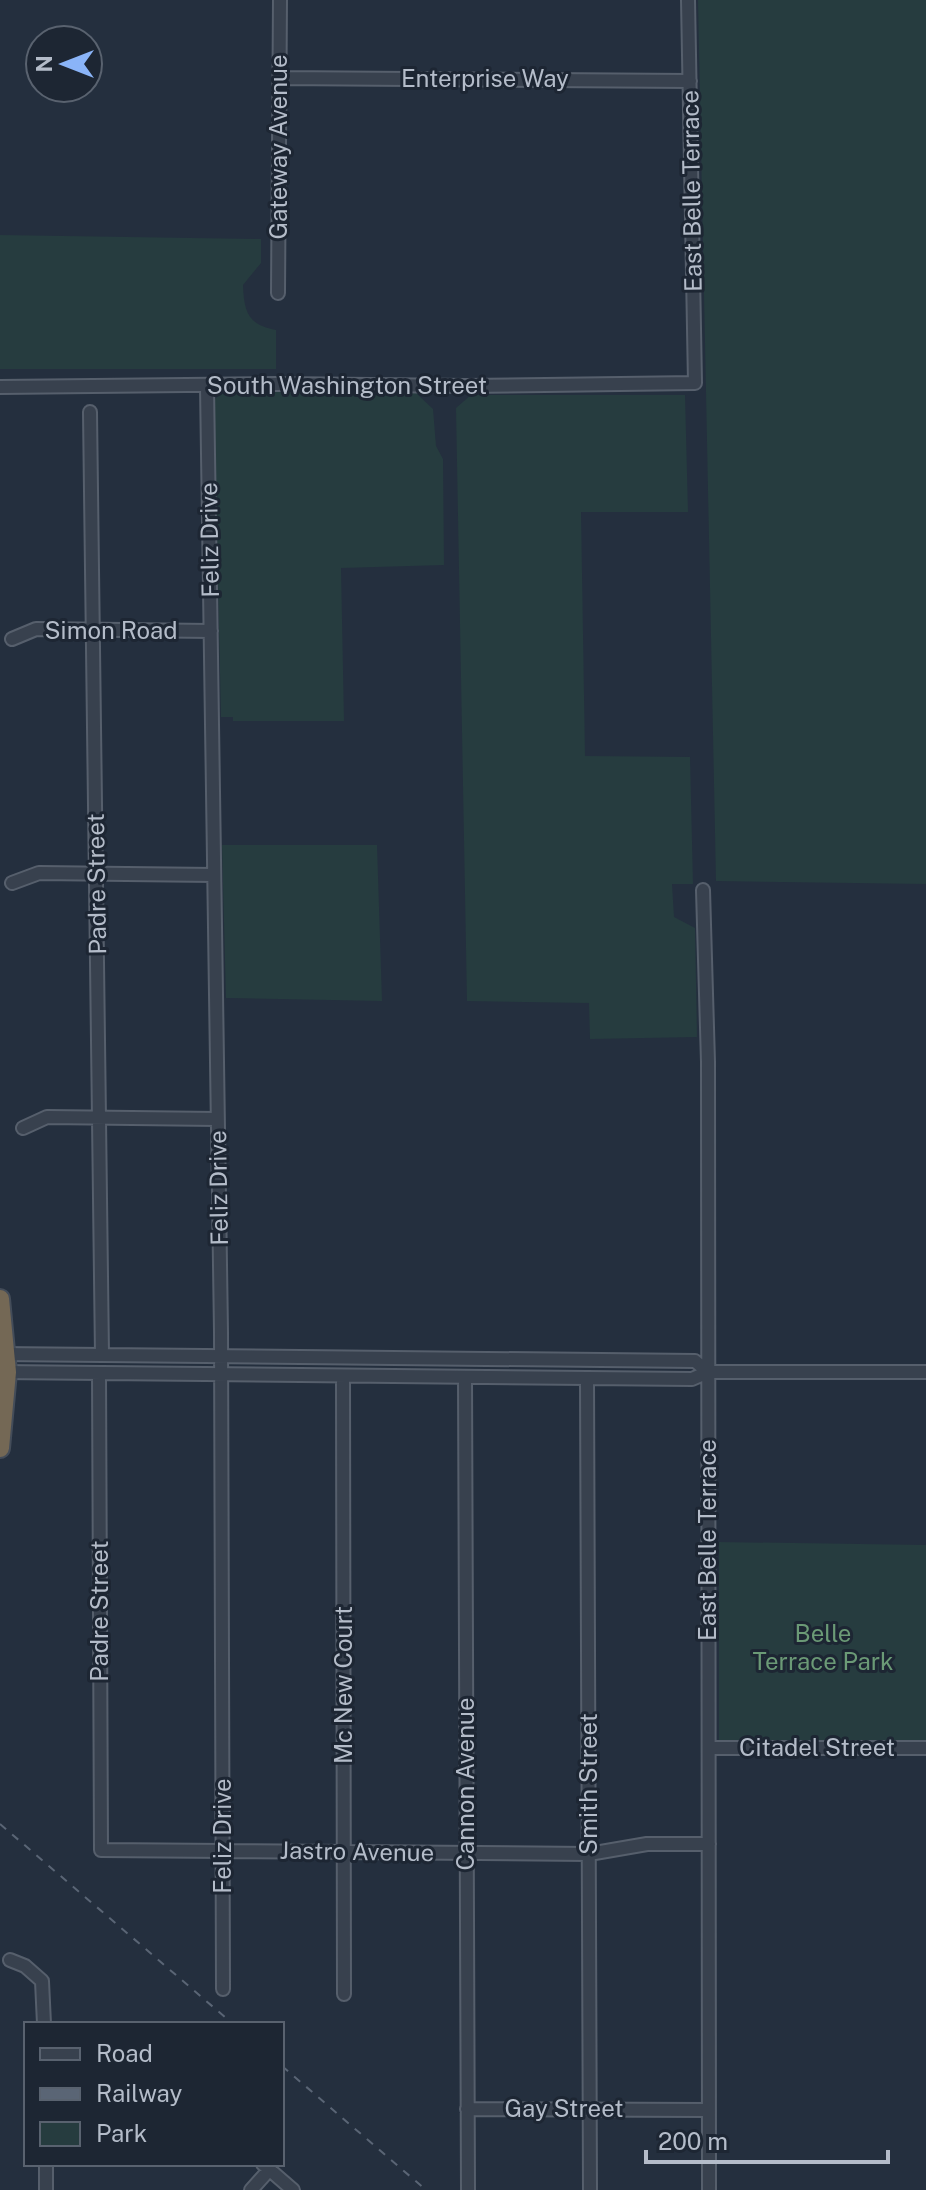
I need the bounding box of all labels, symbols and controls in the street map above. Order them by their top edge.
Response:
north arrow [24,24,104,104]
street label: Gateway Avenue [264,54,292,240]
text: N [31,55,57,73]
street label: Enterprise Way [401,64,569,92]
street label: East Belle Terrace [675,90,707,292]
street label: South Washington Street [207,371,487,399]
street label: Feliz Drive [194,482,224,598]
street label: Simon Road [44,616,178,644]
street label: Padre Street [81,813,111,955]
street label: Feliz Drive [203,1130,233,1246]
street label: East Belle Terrace [693,1439,721,1641]
street label: Padre Street [85,1540,113,1682]
street label: Mc New Court [329,1606,357,1764]
park label: Belle Terrace Park [752,1619,894,1675]
street label: Cannon Avenue [451,1697,479,1871]
street label: Smith Street [574,1713,602,1855]
street label: Citadel Street [739,1733,895,1761]
street label: Feliz Drive [208,1778,236,1894]
street label: Jastro Avenue [280,1836,435,1866]
legend [24,2022,284,2166]
text: Road [96,2039,153,2067]
text: Railway [96,2079,182,2107]
street label: Gay Street [504,2094,624,2122]
scale bar [646,2114,888,2164]
text: Park [96,2119,147,2147]
text: 200 m [658,2127,728,2155]

